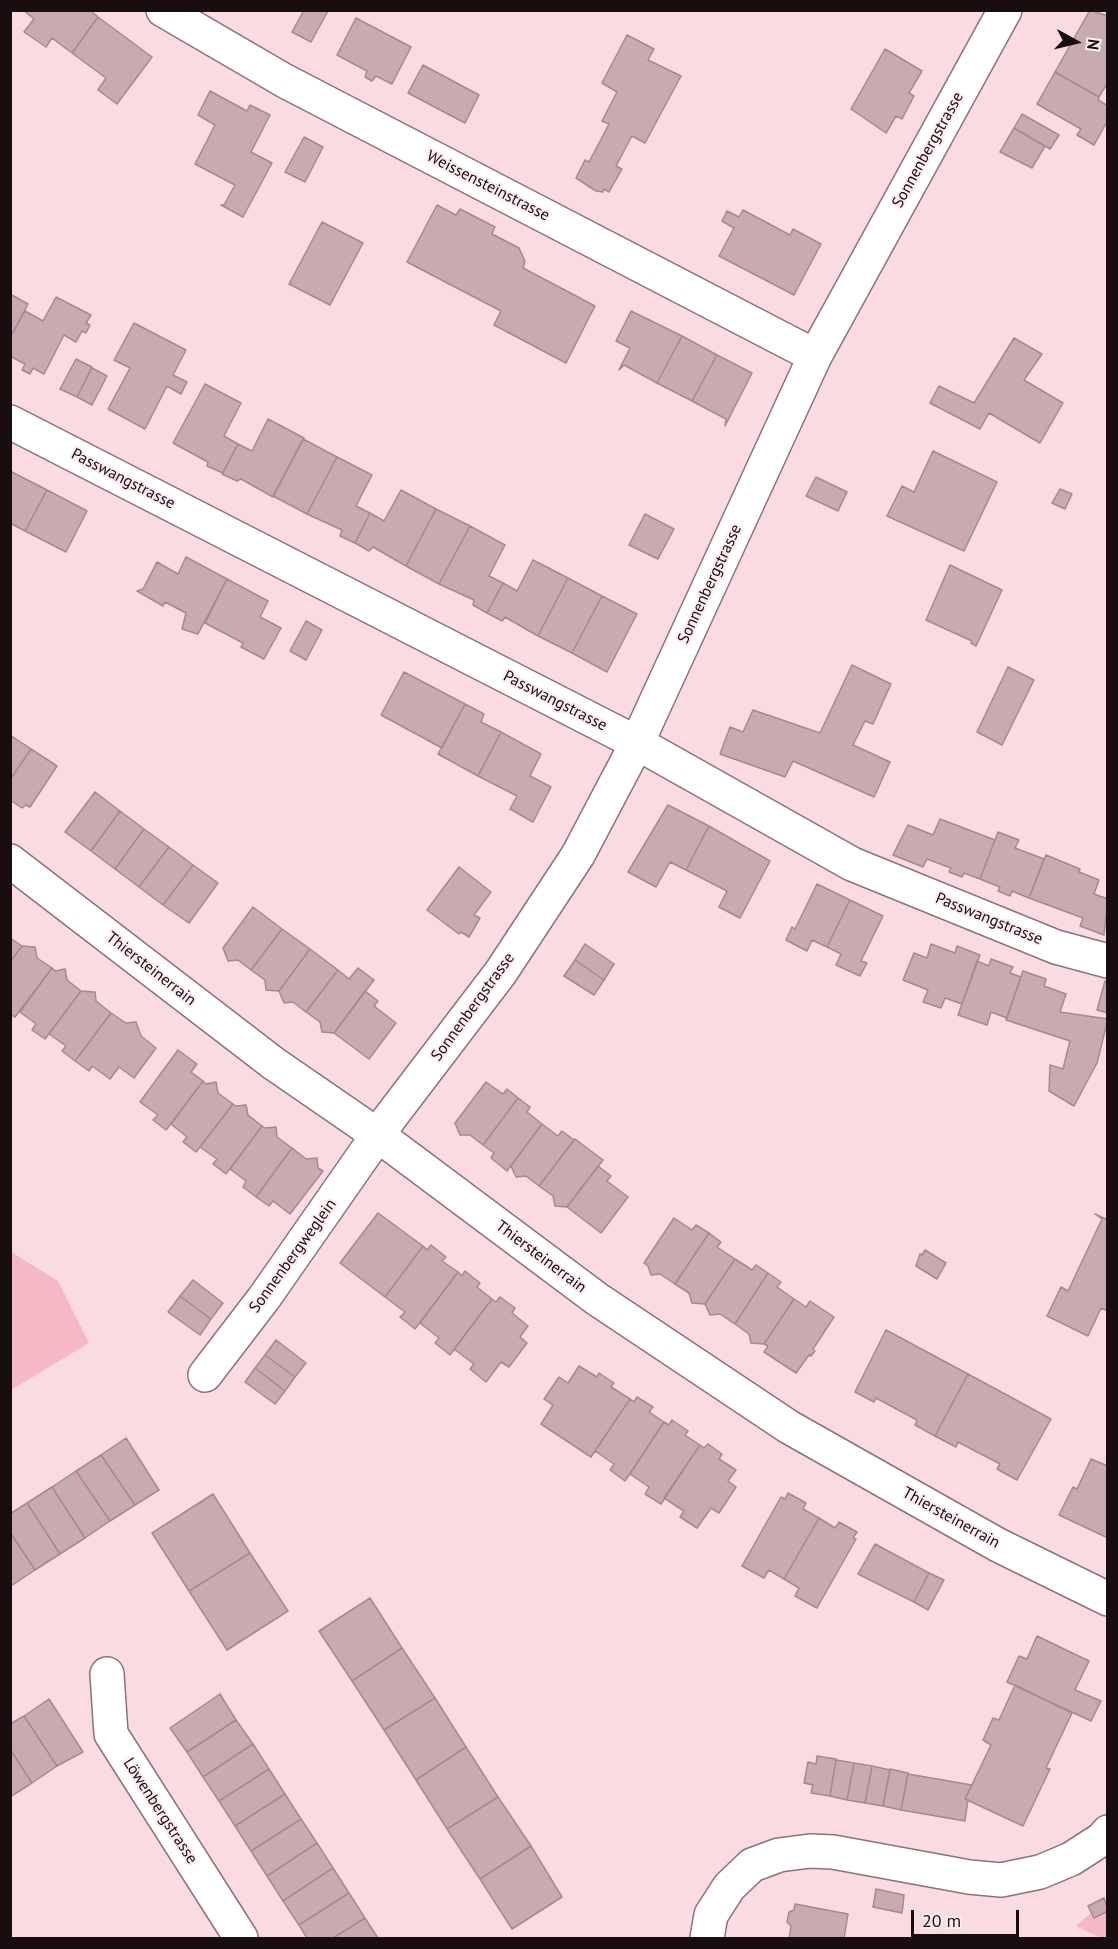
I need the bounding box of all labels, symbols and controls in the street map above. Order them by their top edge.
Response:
north arrow [1046,12,1106,72]
text: N [1083,38,1104,51]
street label: Sonnenbergstrasse [888,89,968,211]
street label: Weissensteinstrasse [423,147,553,225]
street label: Passwangstrasse [68,445,178,513]
street label: Sonnenbergstrasse [674,521,746,647]
street label: Passwangstrasse [500,667,610,735]
street label: Passwangstrasse [933,889,1045,949]
street label: Thiersteinerrain [102,928,200,1010]
street label: Sonnenbergstrasse [427,949,519,1065]
street label: Sonnenbergweglein [245,1195,341,1317]
street label: Thiersteinerrain [492,1217,590,1297]
street label: Thiersteinerrain [899,1483,1003,1553]
street label: Löwenbergstrasse [119,1755,201,1867]
scale bar [914,1898,1022,1936]
text: 20 m [922,1909,961,1932]

